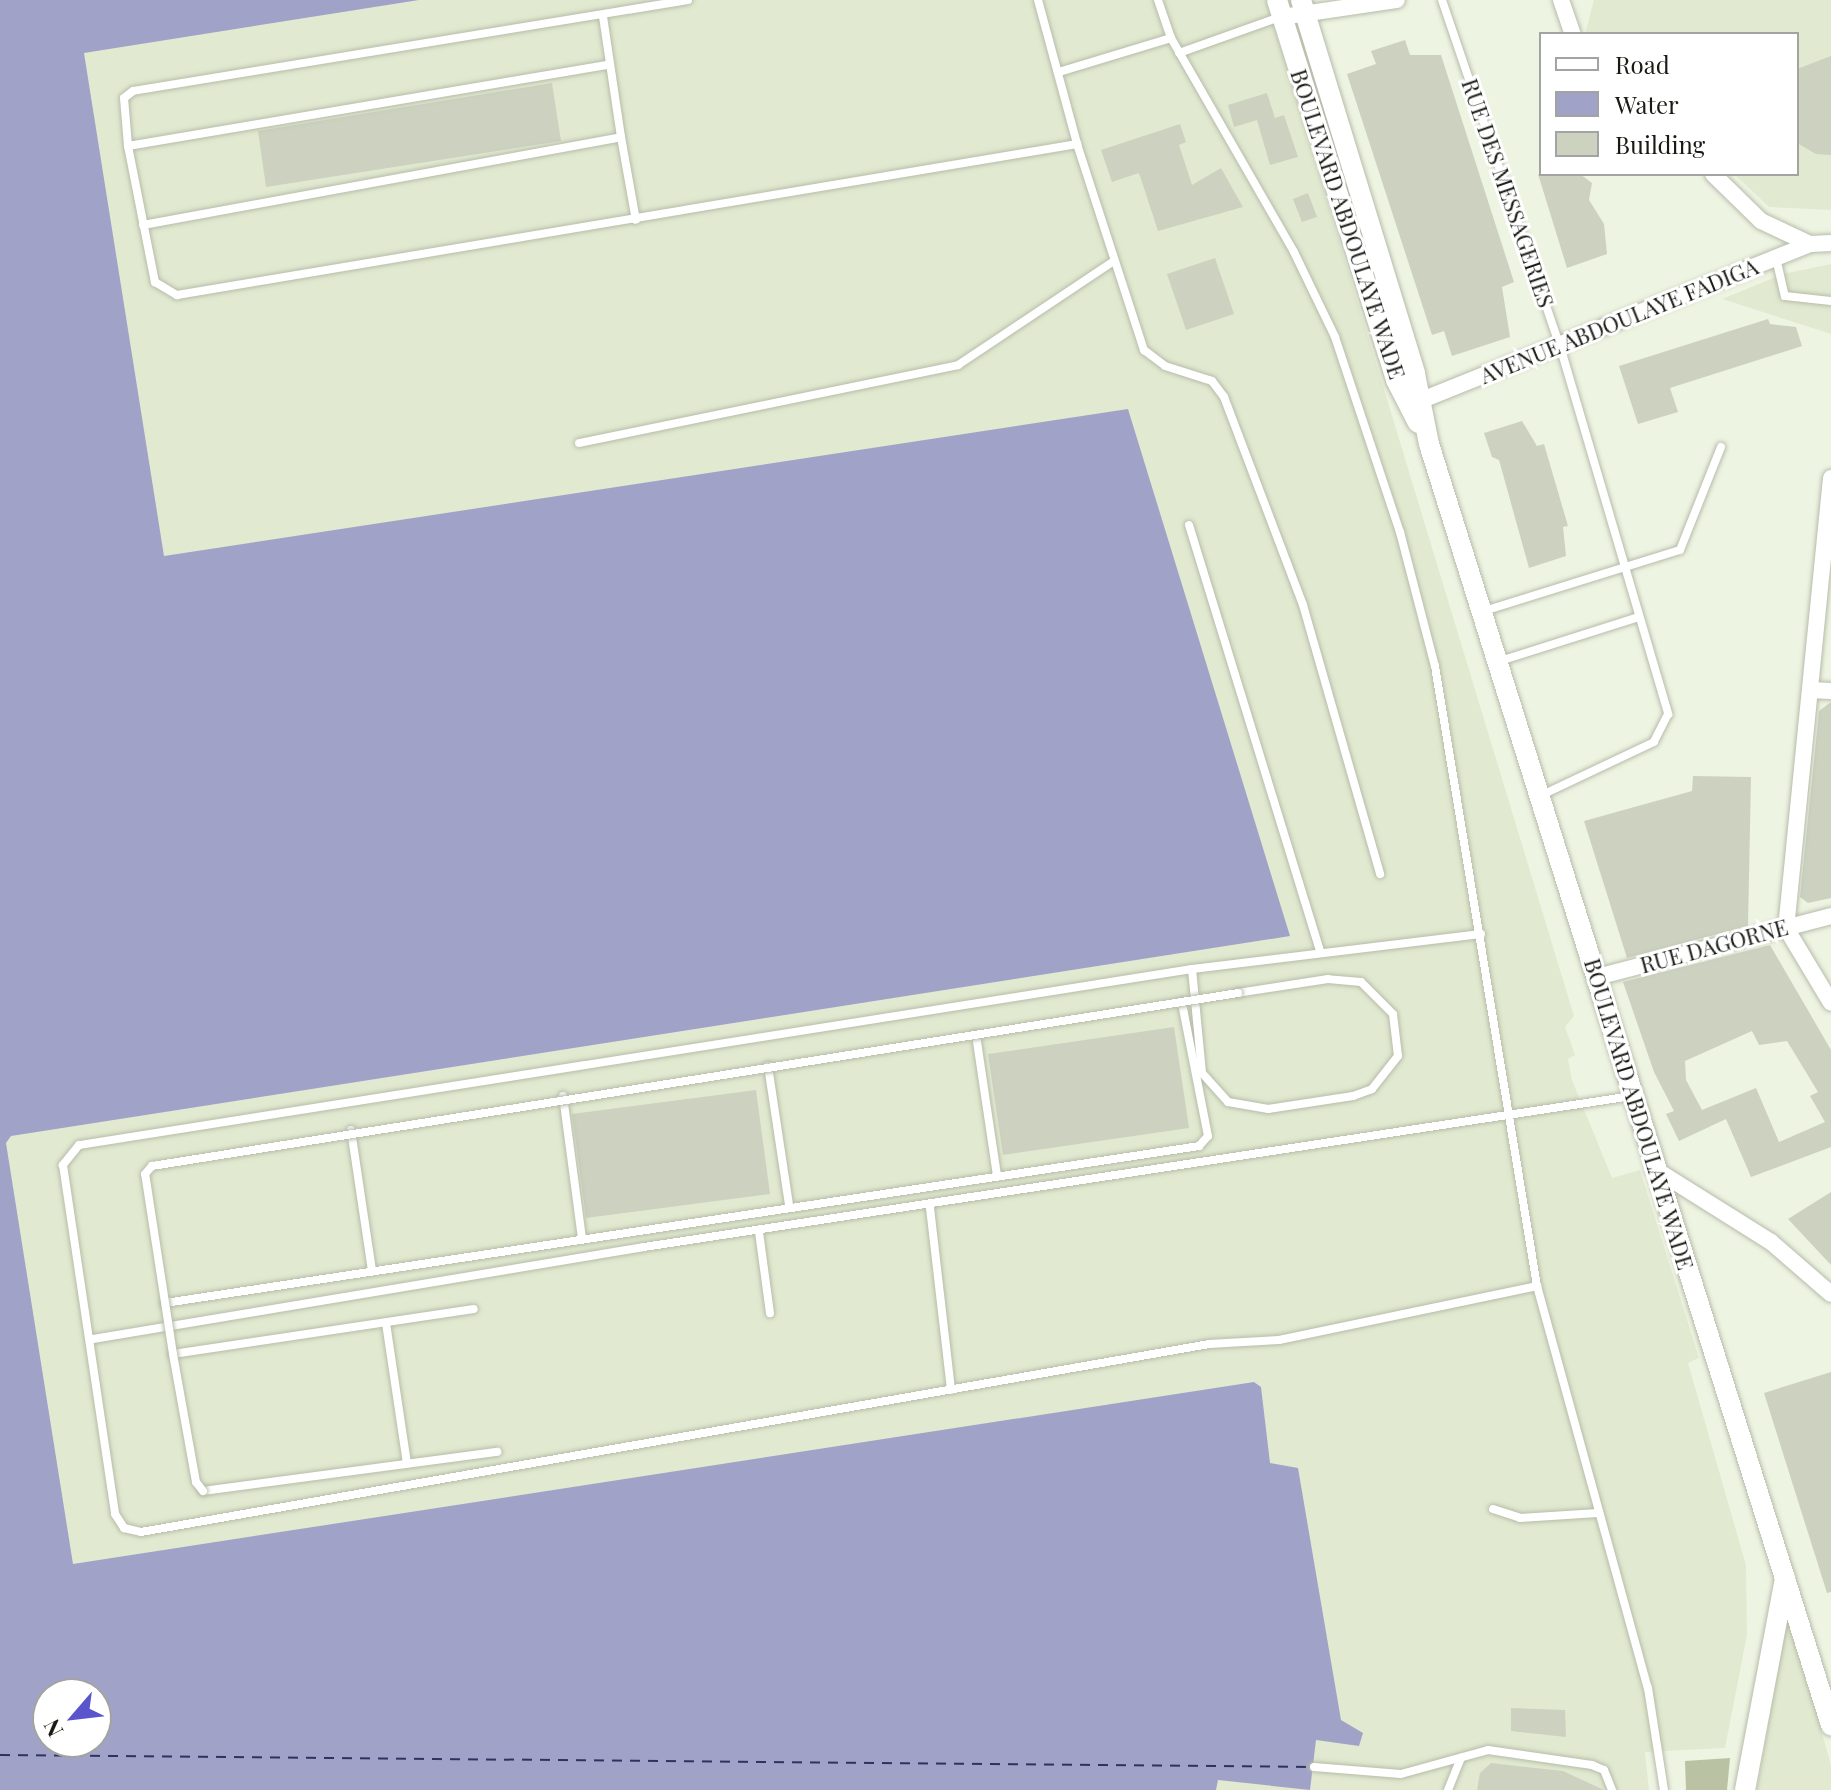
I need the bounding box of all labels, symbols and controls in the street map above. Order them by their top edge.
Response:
legend [1539,32,1799,176]
text: Road [1615,48,1670,80]
street label: BOULEVARD ABDOULAYE WADE [1285,65,1411,383]
street label: RUE DES MESSAGERIES [1456,75,1560,311]
text: Water [1615,88,1679,120]
text: Building [1615,128,1705,160]
street label: AVENUE ABDOULAYE FADIGA [1476,253,1762,389]
street label: RUE DAGORNE [1637,914,1791,978]
street label: BOULEVARD ABDOULAYE WADE [1579,954,1699,1274]
north arrow [32,1678,112,1758]
text: N [36,1714,70,1742]

